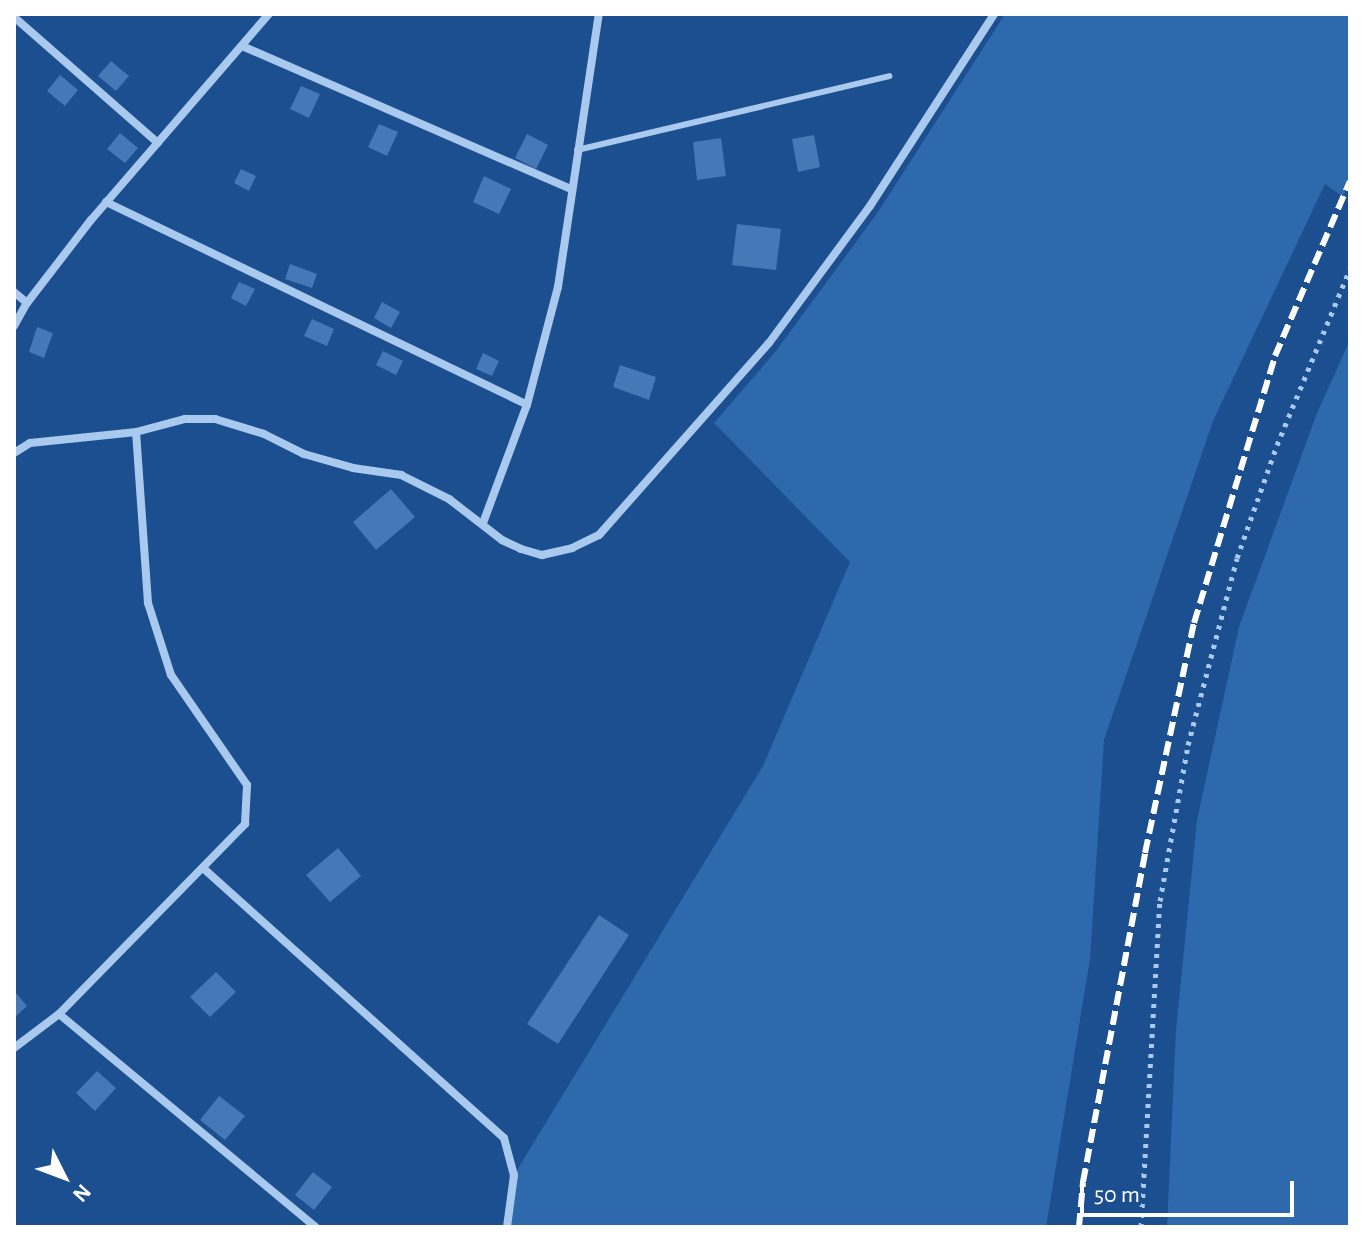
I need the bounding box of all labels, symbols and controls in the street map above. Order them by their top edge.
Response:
north arrow [24,1137,104,1217]
scale bar [1084,1165,1298,1215]
text: N [69,1180,95,1206]
text: 50 m [1094,1183,1140,1207]

